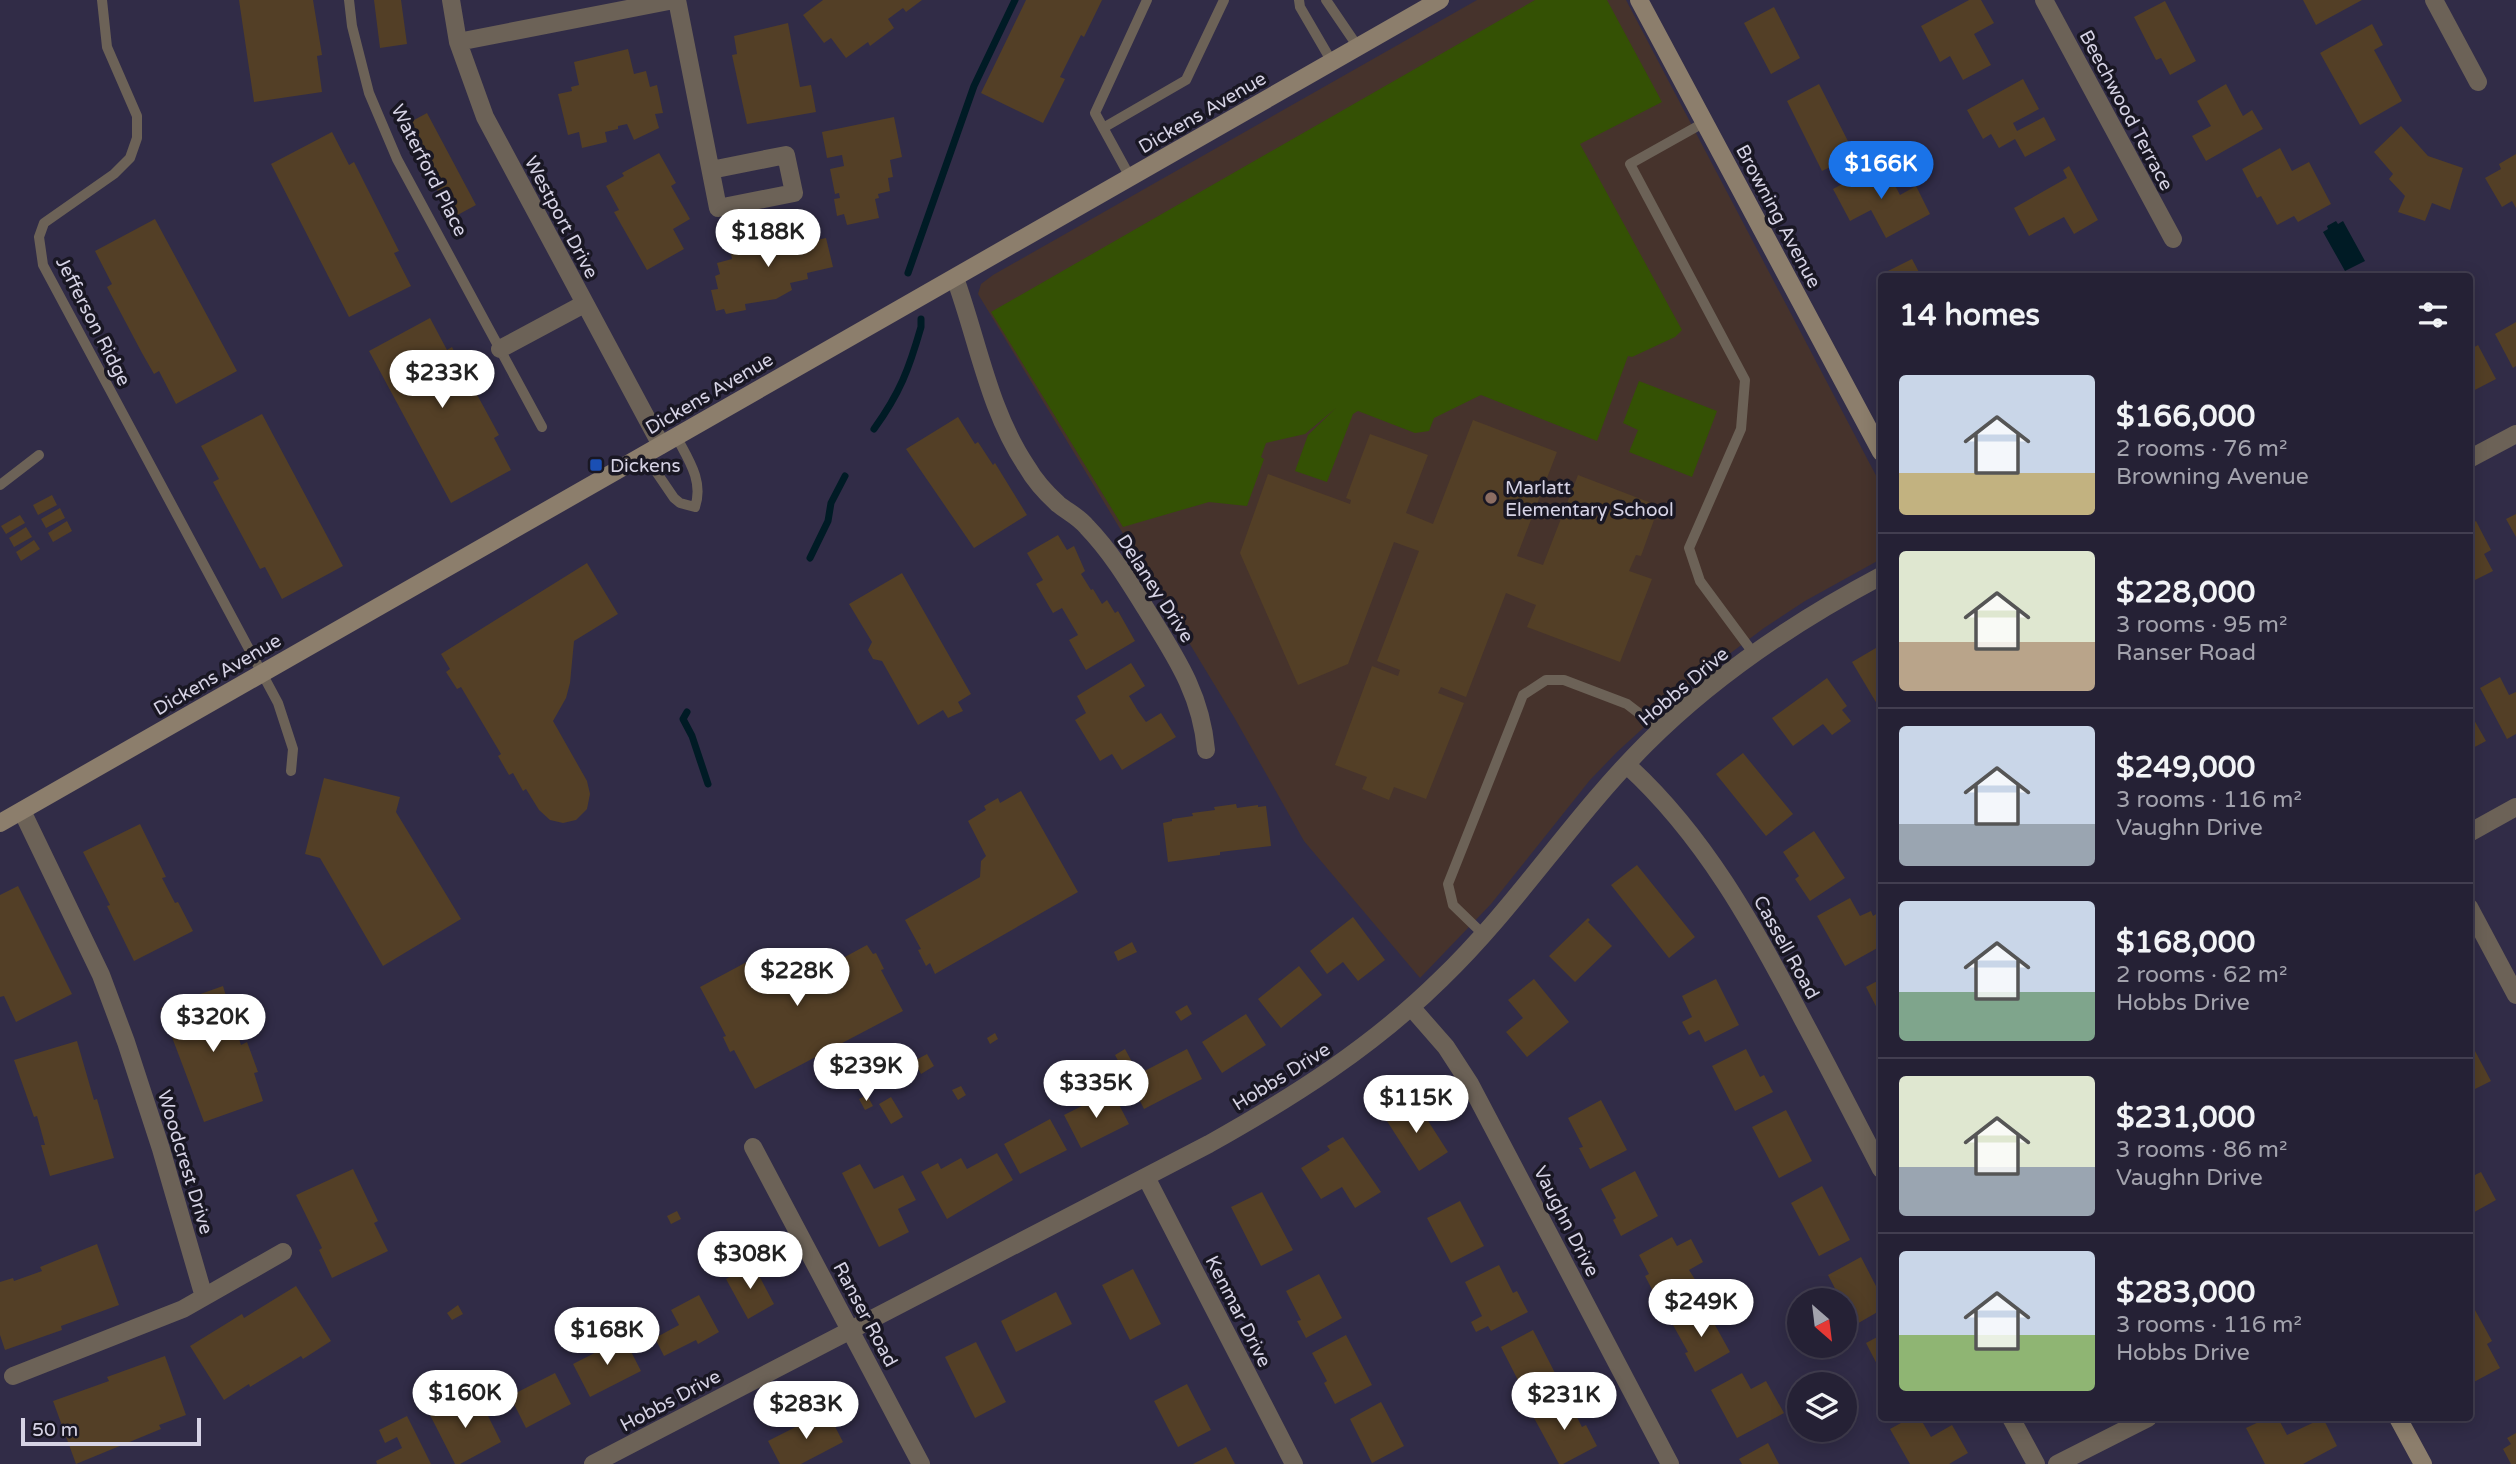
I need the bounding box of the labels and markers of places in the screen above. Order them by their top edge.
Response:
pin: $166K [1832,142,1930,201]
pin: $188K [719,210,817,269]
pin: $233K [393,350,491,410]
place label: Dickens [610,455,681,477]
marker: Dickens [588,457,604,473]
place label: Marlatt Elementary School [1505,477,1674,521]
marker: Marlatt Elementary School [1483,490,1499,506]
pin: $228K [748,948,846,1008]
pin: $320K [164,995,262,1054]
pin: $239K [817,1044,915,1103]
pin: $335K [1047,1060,1145,1120]
pin: $115K [1367,1076,1465,1135]
pin: $308K [701,1232,799,1291]
pin: $249K [1652,1280,1750,1339]
pin: $168K [558,1308,656,1367]
pin: $160K [416,1370,514,1430]
pin: $231K [1515,1372,1613,1432]
pin: $283K [757,1382,855,1441]

